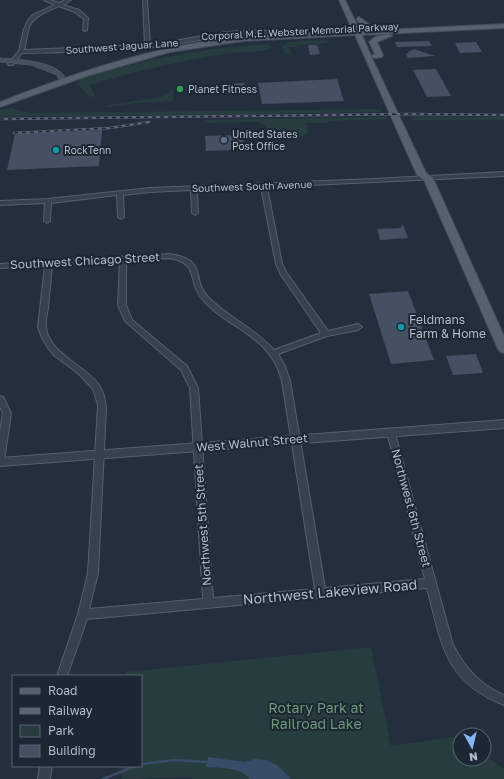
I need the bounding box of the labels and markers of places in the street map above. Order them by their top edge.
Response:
place label: Planet Fitness [188,83,257,95]
marker: Planet Fitness [175,84,185,94]
place label: United States Post Office [232,128,297,152]
marker: United States Post Office [219,135,229,145]
place label: RockTenn [64,144,111,156]
marker: RockTenn [51,145,61,155]
place label: Feldmans Farm & Home [409,312,486,341]
marker: Feldmans Farm & Home [396,322,406,332]

